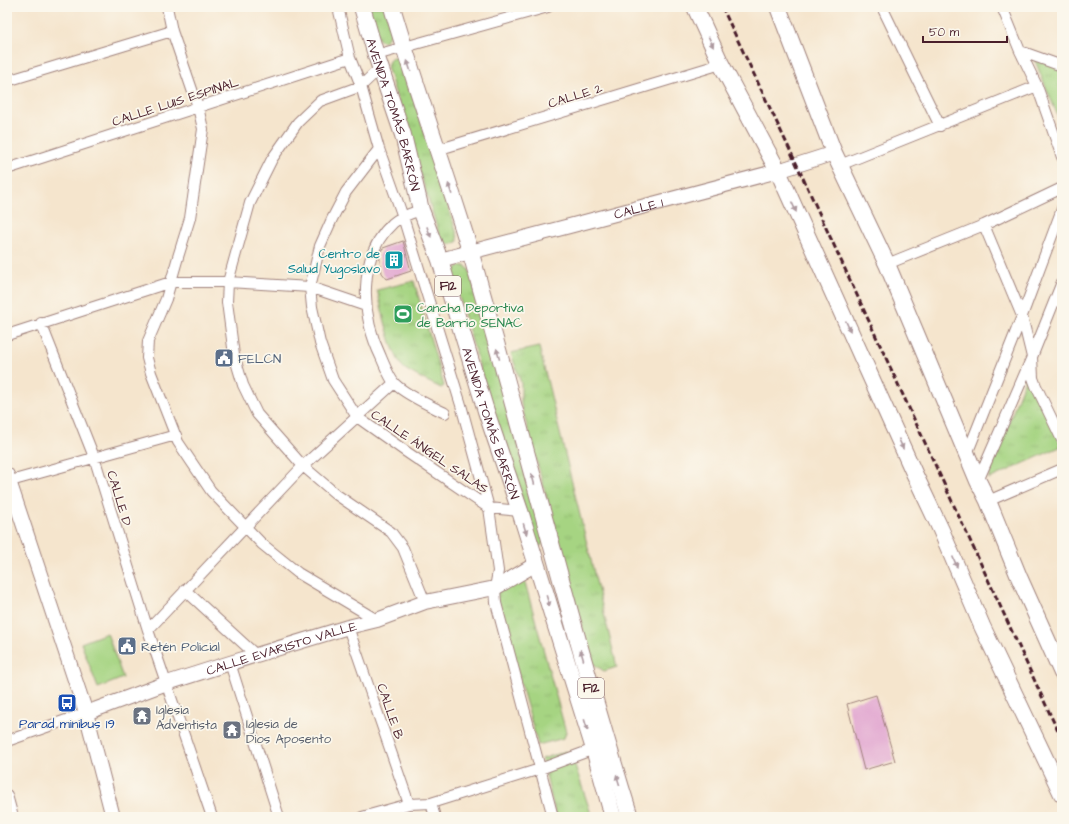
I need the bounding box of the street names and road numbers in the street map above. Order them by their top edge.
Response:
street label: AVENIDA TOMÁS BARRÓN [362,36,424,193]
street label: CALLE LUIS ESPINAL [110,73,241,131]
street label: CALLE 2 [546,79,605,113]
street label: CALLE 1 [612,194,665,224]
road number: F12 [435,276,461,296]
street label: AVENIDA TOMÁS BARRÓN [457,345,523,502]
street label: CALLE ÁNGEL SALAS [367,406,492,498]
street label: CALLE D [102,468,136,529]
street label: CALLE EVARISTO VALLE [204,617,359,680]
road number: F12 [578,678,604,698]
street label: CALLE B [372,681,408,742]

